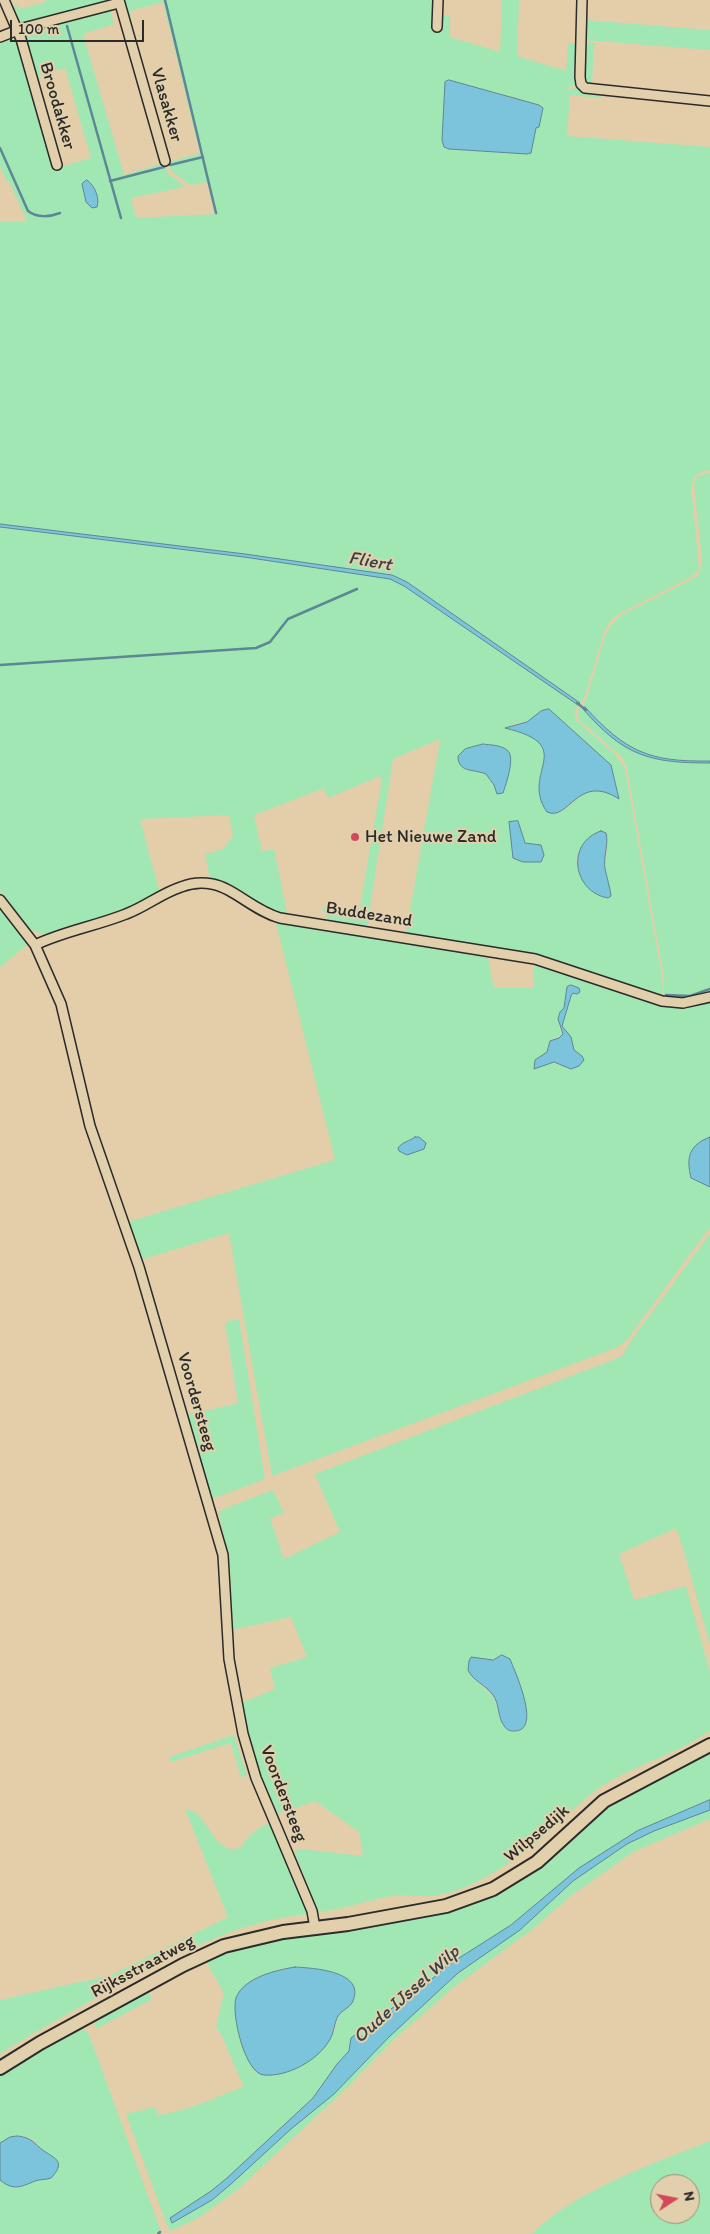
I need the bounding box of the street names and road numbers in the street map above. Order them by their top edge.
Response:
street label: Broodakker [34,60,80,152]
street label: Vlasakker [145,65,187,145]
street label: Buddezand [324,898,414,932]
street label: Voordersteeg [172,1350,220,1454]
street label: Voordersteeg [255,1743,311,1845]
street label: Wilpsedijk [500,1800,574,1868]
street label: Rijksstraatweg [87,1931,199,2003]

